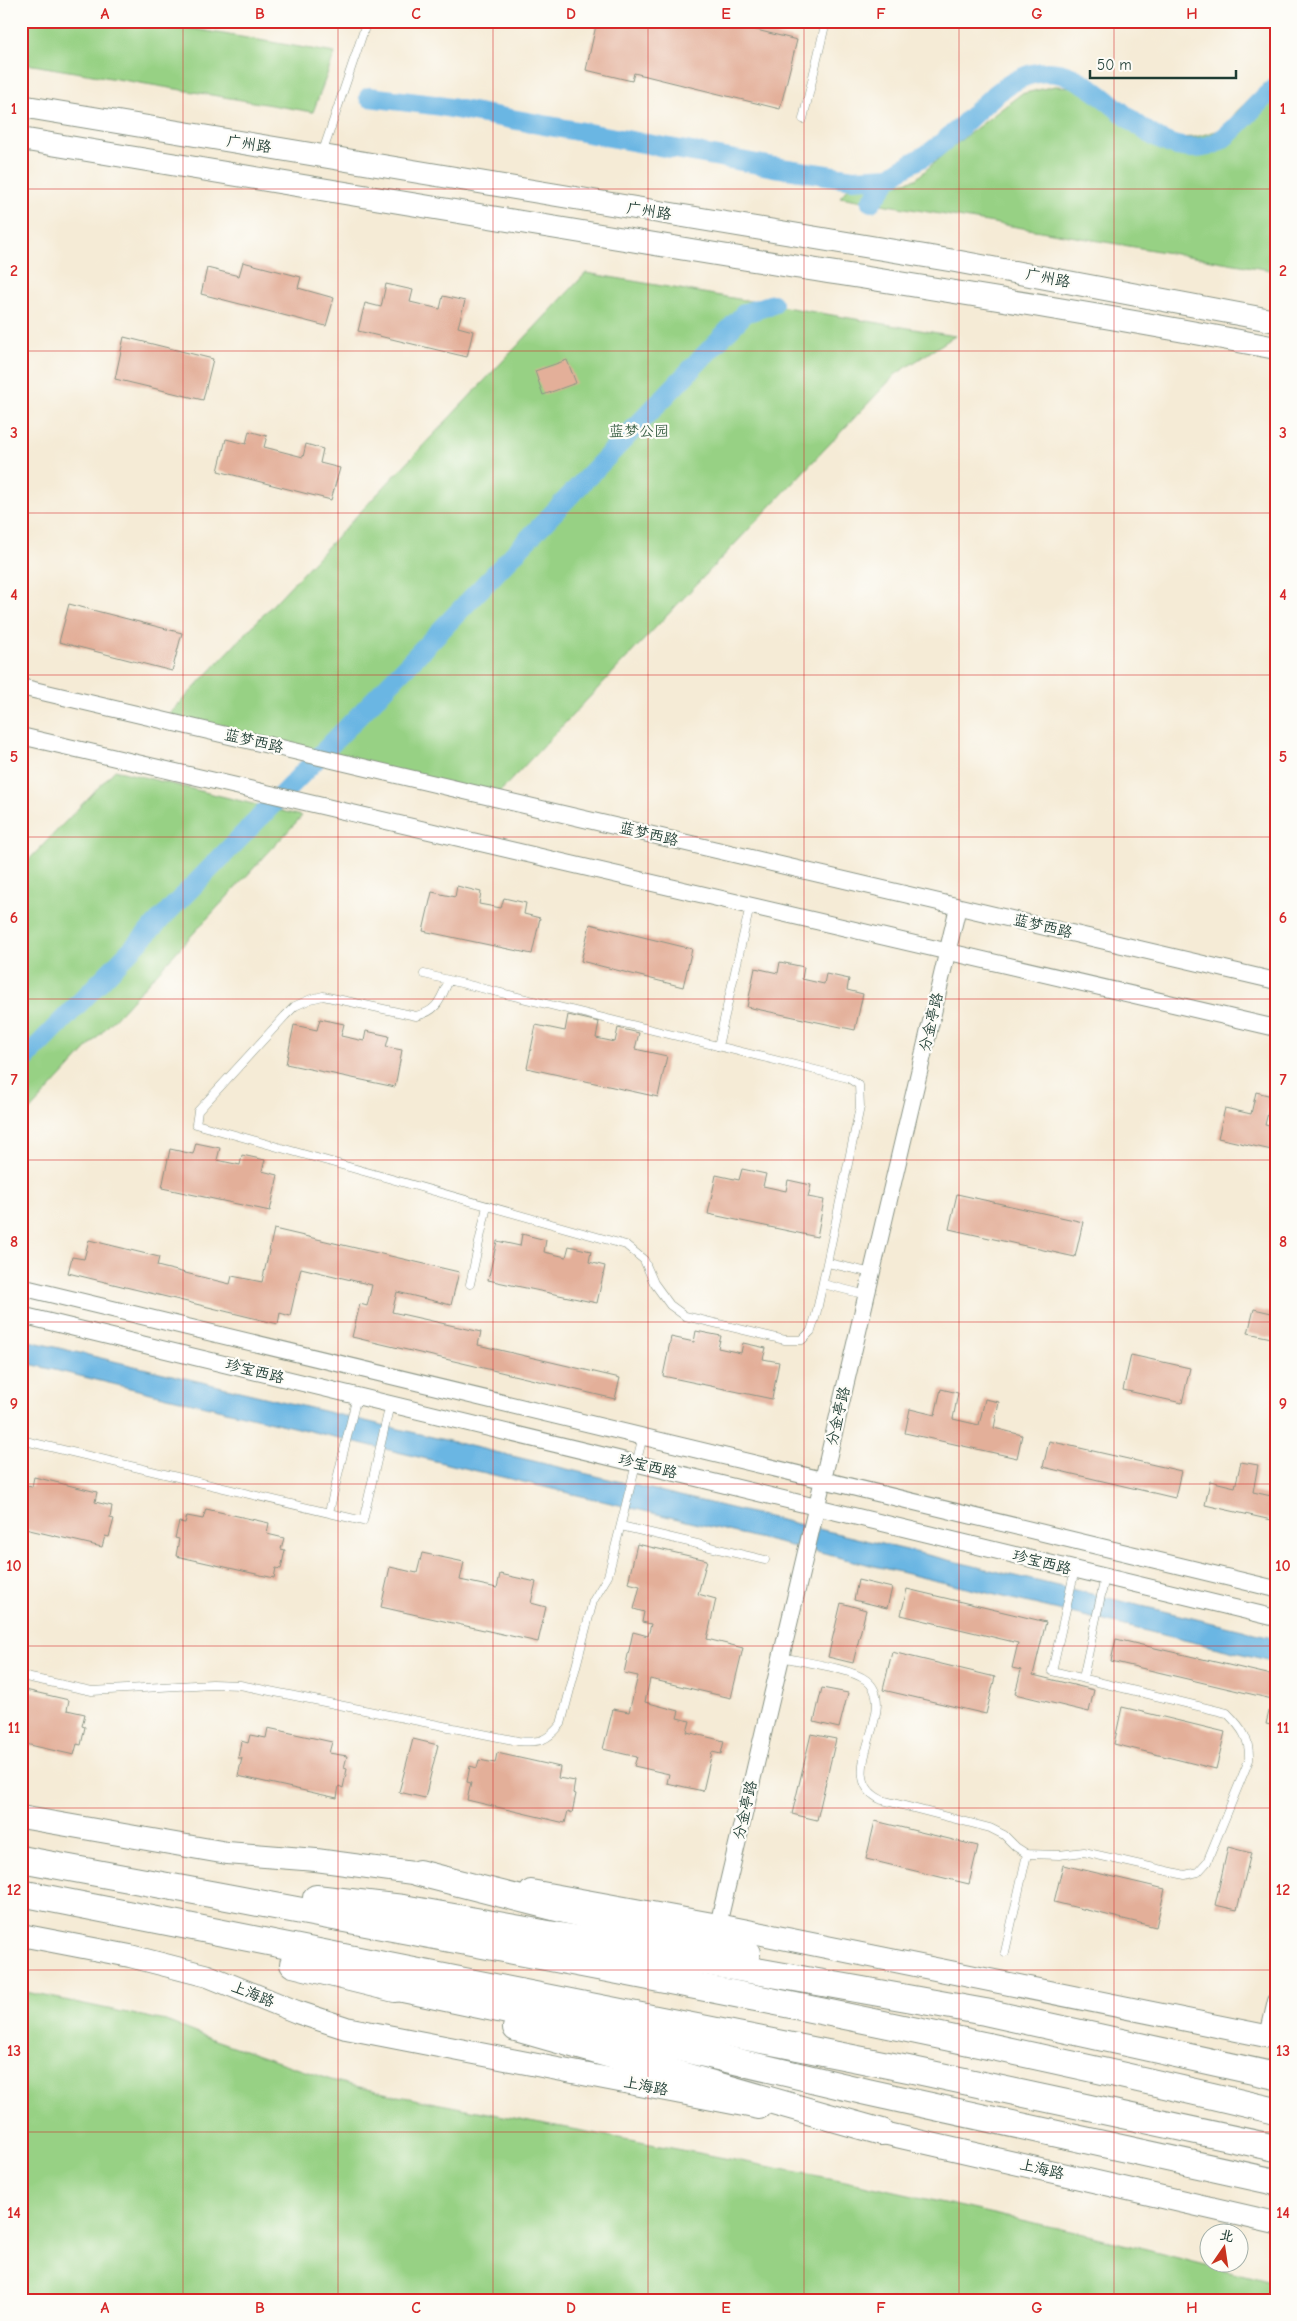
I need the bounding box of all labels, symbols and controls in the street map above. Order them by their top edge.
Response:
text: A [101,5,110,23]
text: B [255,5,265,23]
text: C [411,5,421,23]
text: D [566,5,576,23]
text: E [721,5,731,23]
text: F [876,5,886,23]
text: G [1031,5,1043,23]
text: H [1186,5,1198,23]
scale bar [1090,48,1236,80]
text: 50 m [1097,56,1132,74]
text: 1 [11,100,17,118]
text: 1 [1280,100,1286,118]
street label: 广州路 [225,132,273,156]
street label: 广州路 [625,199,673,223]
text: 2 [10,262,18,280]
text: 2 [1279,262,1287,280]
street label: 广州路 [1024,265,1072,291]
park label: 蓝梦公园 [609,422,669,440]
text: 3 [10,424,18,442]
text: 3 [1279,424,1287,442]
text: 4 [10,586,18,604]
text: 4 [1279,586,1287,604]
street label: 蓝梦西路 [223,725,285,757]
text: 5 [10,748,18,766]
text: 5 [1279,748,1287,766]
street label: 蓝梦西路 [618,818,680,850]
text: 6 [10,909,18,927]
text: 6 [1279,909,1287,927]
street label: 蓝梦西路 [1012,910,1074,942]
street label: 分金亭路 [915,991,947,1053]
text: 7 [10,1071,18,1089]
text: 7 [1279,1071,1287,1089]
text: 8 [10,1233,18,1251]
text: 8 [1279,1233,1287,1251]
street label: 珍宝西路 [224,1355,286,1387]
street label: 分金亭路 [822,1385,854,1447]
text: 9 [10,1395,18,1413]
text: 9 [1279,1395,1287,1413]
street label: 珍宝西路 [617,1450,679,1482]
street label: 珍宝西路 [1011,1546,1073,1578]
text: 10 [6,1557,22,1575]
text: 10 [1275,1557,1291,1575]
text: 11 [8,1719,20,1737]
text: 11 [1277,1719,1289,1737]
street label: 分金亭路 [729,1779,761,1841]
text: 12 [7,1881,21,1899]
text: 12 [1276,1881,1290,1899]
street label: 上海路 [229,1977,277,2011]
text: 13 [7,2042,21,2060]
text: 13 [1276,2042,1290,2060]
street label: 上海路 [622,2073,670,2099]
street label: 上海路 [1018,2155,1066,2183]
text: 14 [7,2204,21,2222]
text: 14 [1276,2204,1290,2222]
north arrow [1200,2224,1250,2274]
text: 北 [1218,2226,1236,2246]
text: A [101,2299,110,2317]
text: B [255,2299,265,2317]
text: C [411,2299,421,2317]
text: D [566,2299,576,2317]
text: E [721,2299,731,2317]
text: F [876,2299,886,2317]
text: G [1031,2299,1043,2317]
text: H [1186,2299,1198,2317]

